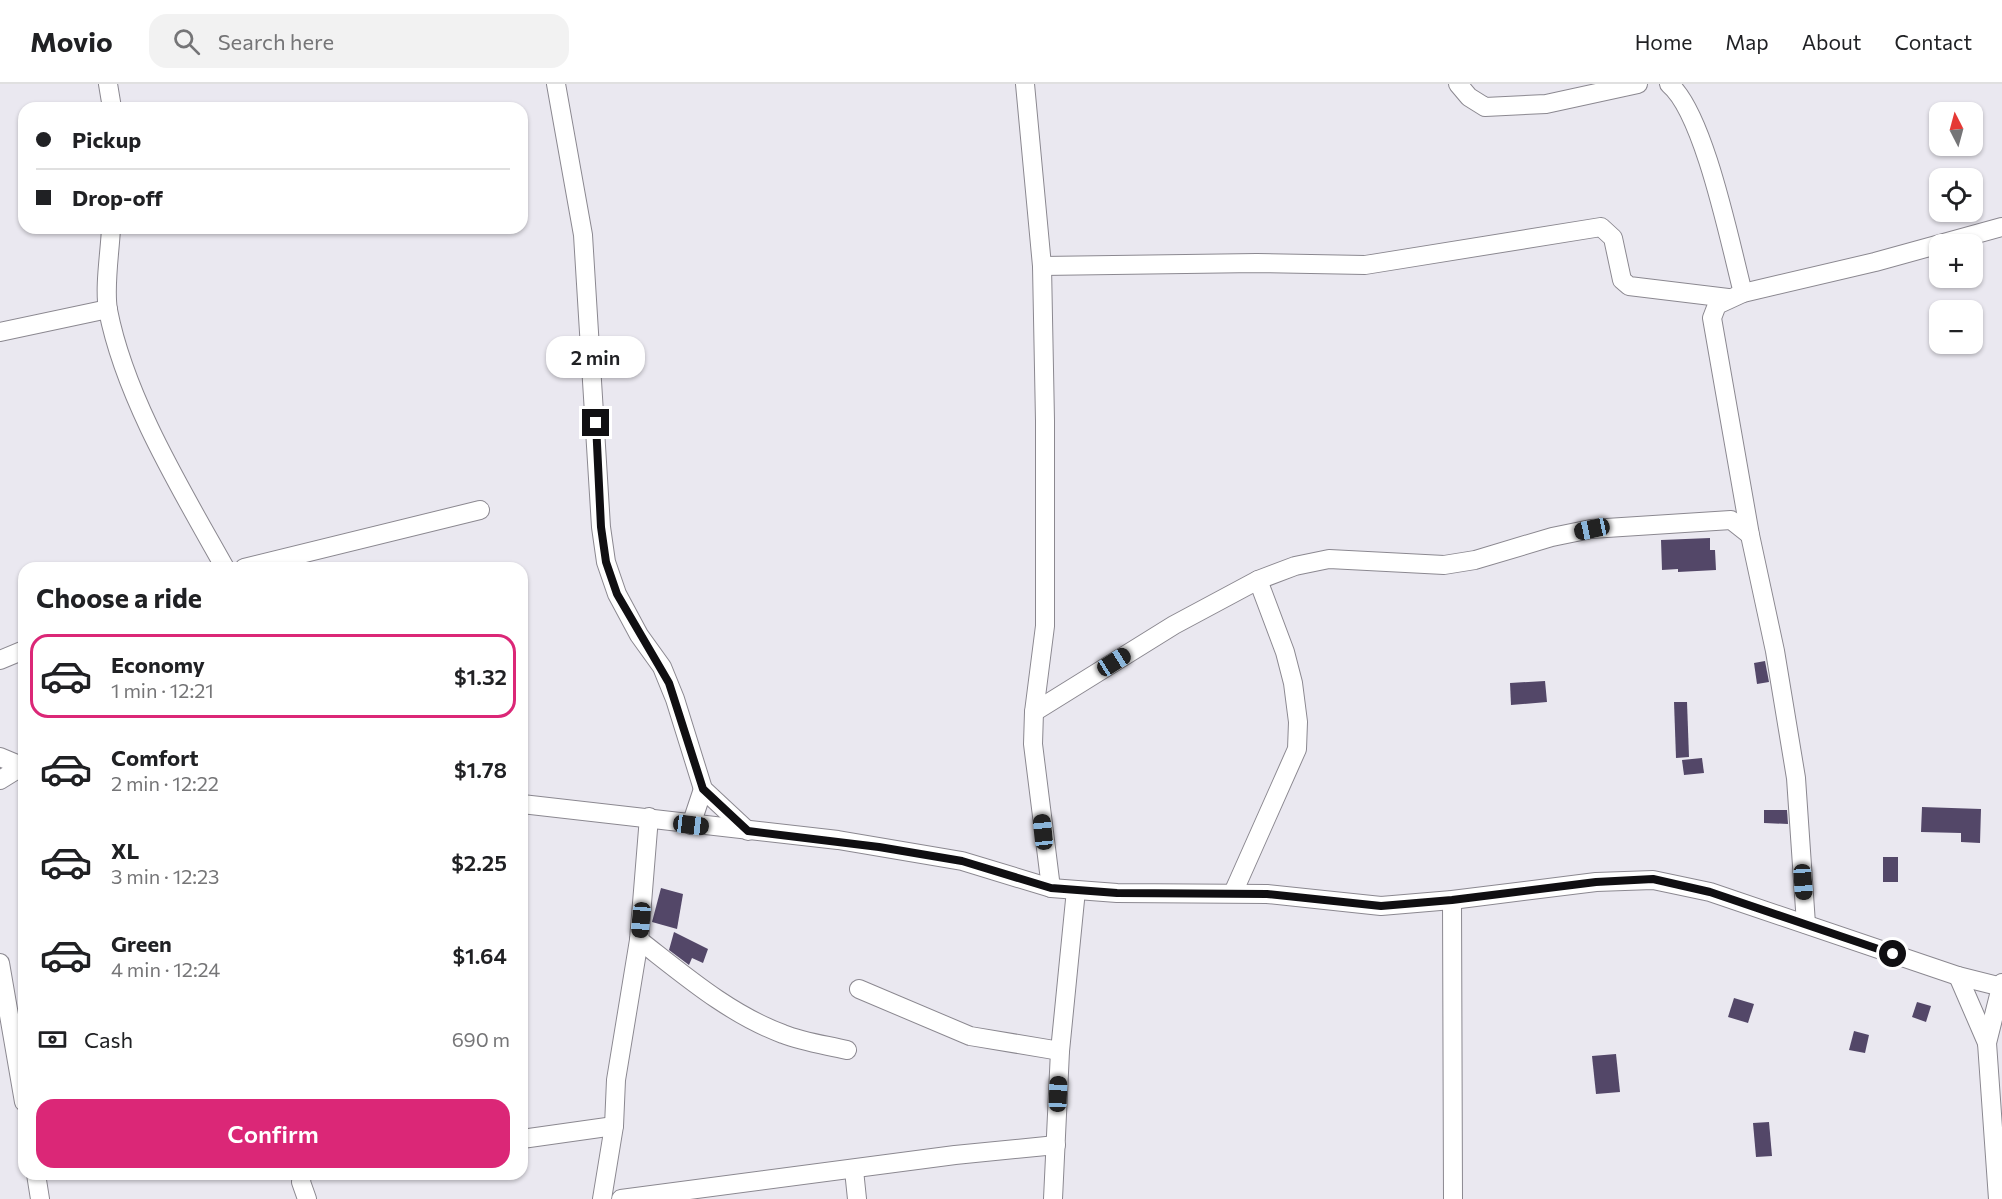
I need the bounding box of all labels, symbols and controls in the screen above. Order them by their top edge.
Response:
search box [149,14,569,68]
text: Movio [30,24,113,58]
icon: search [170,25,203,58]
text: Search here [218,28,334,55]
text: Home [1635,29,1692,54]
text: Map [1725,29,1769,54]
text: About [1802,29,1861,54]
text: Contact [1894,29,1972,54]
north arrow [1929,102,1983,156]
map controls [1929,102,1983,354]
text: Pickup [72,126,141,153]
button: locate [1929,168,1983,222]
text: Drop-off [72,184,163,211]
button: + [1929,234,1983,288]
button: − [1929,300,1983,354]
callout: 2 min [546,336,646,378]
text: 2 min [571,345,620,369]
route end [582,409,609,436]
car [1573,516,1611,542]
text: Choose a ride [36,581,202,614]
car [1094,645,1134,679]
icon: car [39,649,93,703]
text: Economy [111,651,205,678]
text: $1.32 [454,663,507,690]
text: 1 min · 12:21 [111,678,214,702]
icon: car [39,742,93,796]
text: Comfort [111,744,199,771]
text: $1.78 [454,756,507,783]
text: 2 min · 12:22 [111,771,219,795]
car [1032,813,1054,851]
car [672,814,710,836]
icon: car [39,835,93,889]
text: XL [111,837,139,864]
text: $2.25 [451,849,507,876]
car [1793,863,1813,901]
text: 3 min · 12:23 [111,864,220,888]
car [630,901,652,939]
icon: car [39,928,93,982]
text: Green [111,930,172,957]
route start [1879,940,1906,967]
text: $1.64 [453,942,507,969]
text: 4 min · 12:24 [111,957,220,981]
icon: cash [36,1023,69,1056]
text: Cash [84,1026,133,1053]
text: 690 m [452,1027,510,1051]
car [1048,1076,1068,1112]
button: Confirm [36,1099,510,1168]

